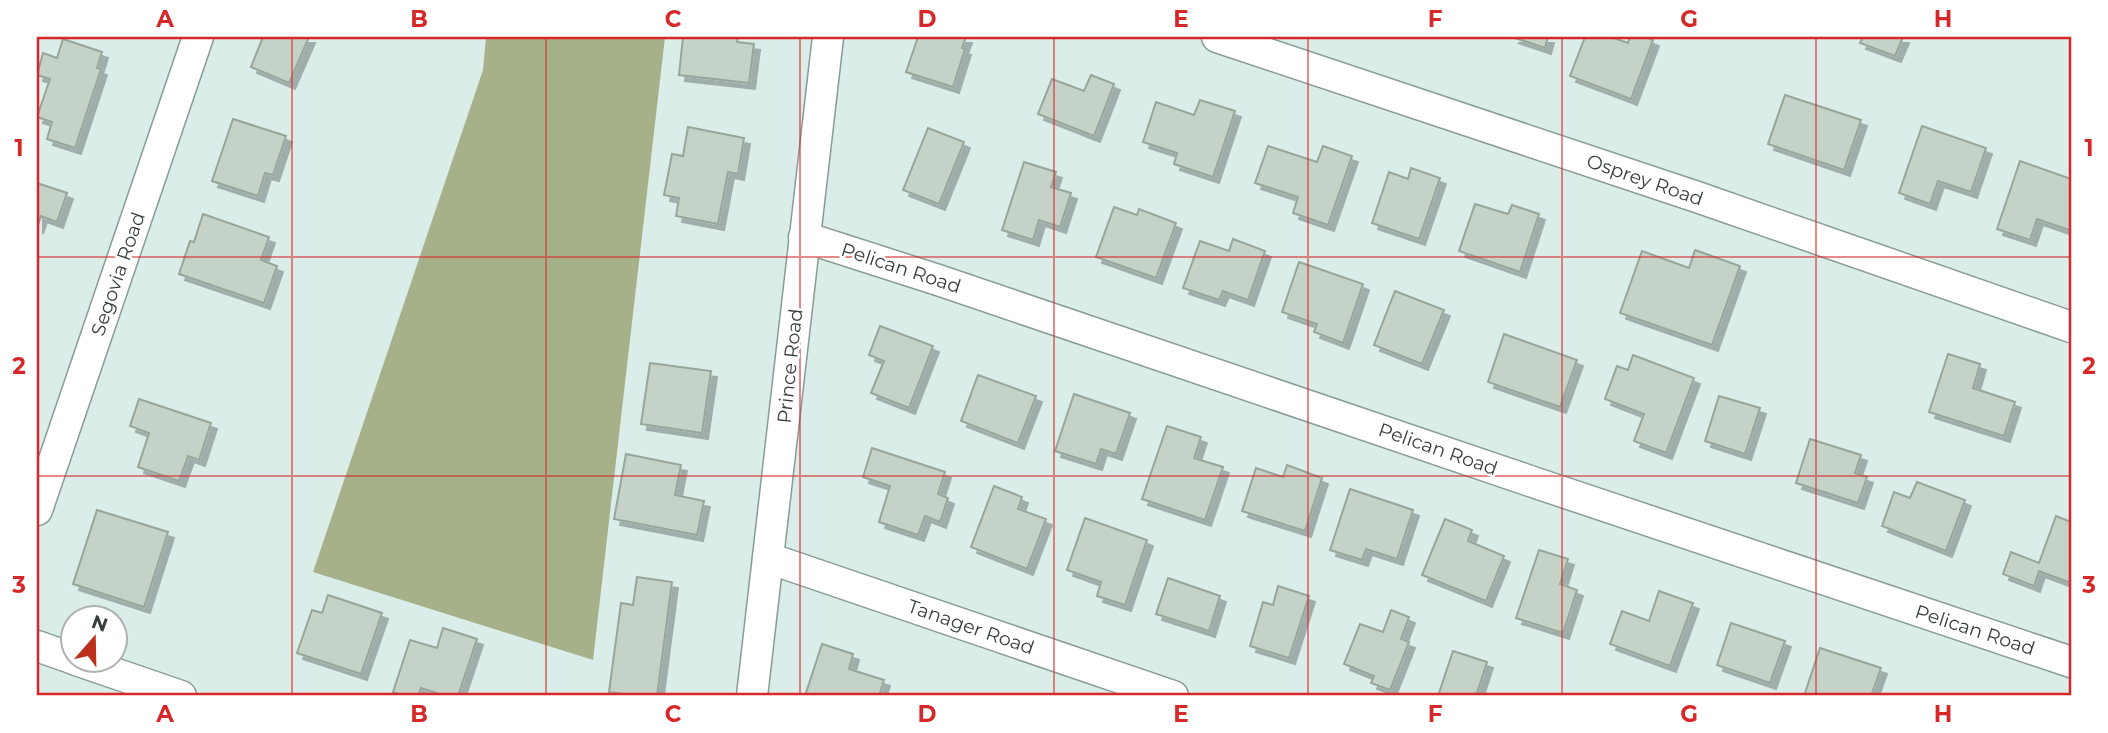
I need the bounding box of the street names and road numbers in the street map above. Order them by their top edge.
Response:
street label: Osprey Road [1584,149,1706,211]
street label: Segovia Road [86,209,150,339]
street label: Pelican Road [838,238,964,298]
street label: Prince Road [773,307,807,425]
street label: Pelican Road [1375,418,1501,480]
street label: Tanager Road [905,595,1037,659]
street label: Pelican Road [1912,600,2038,660]

